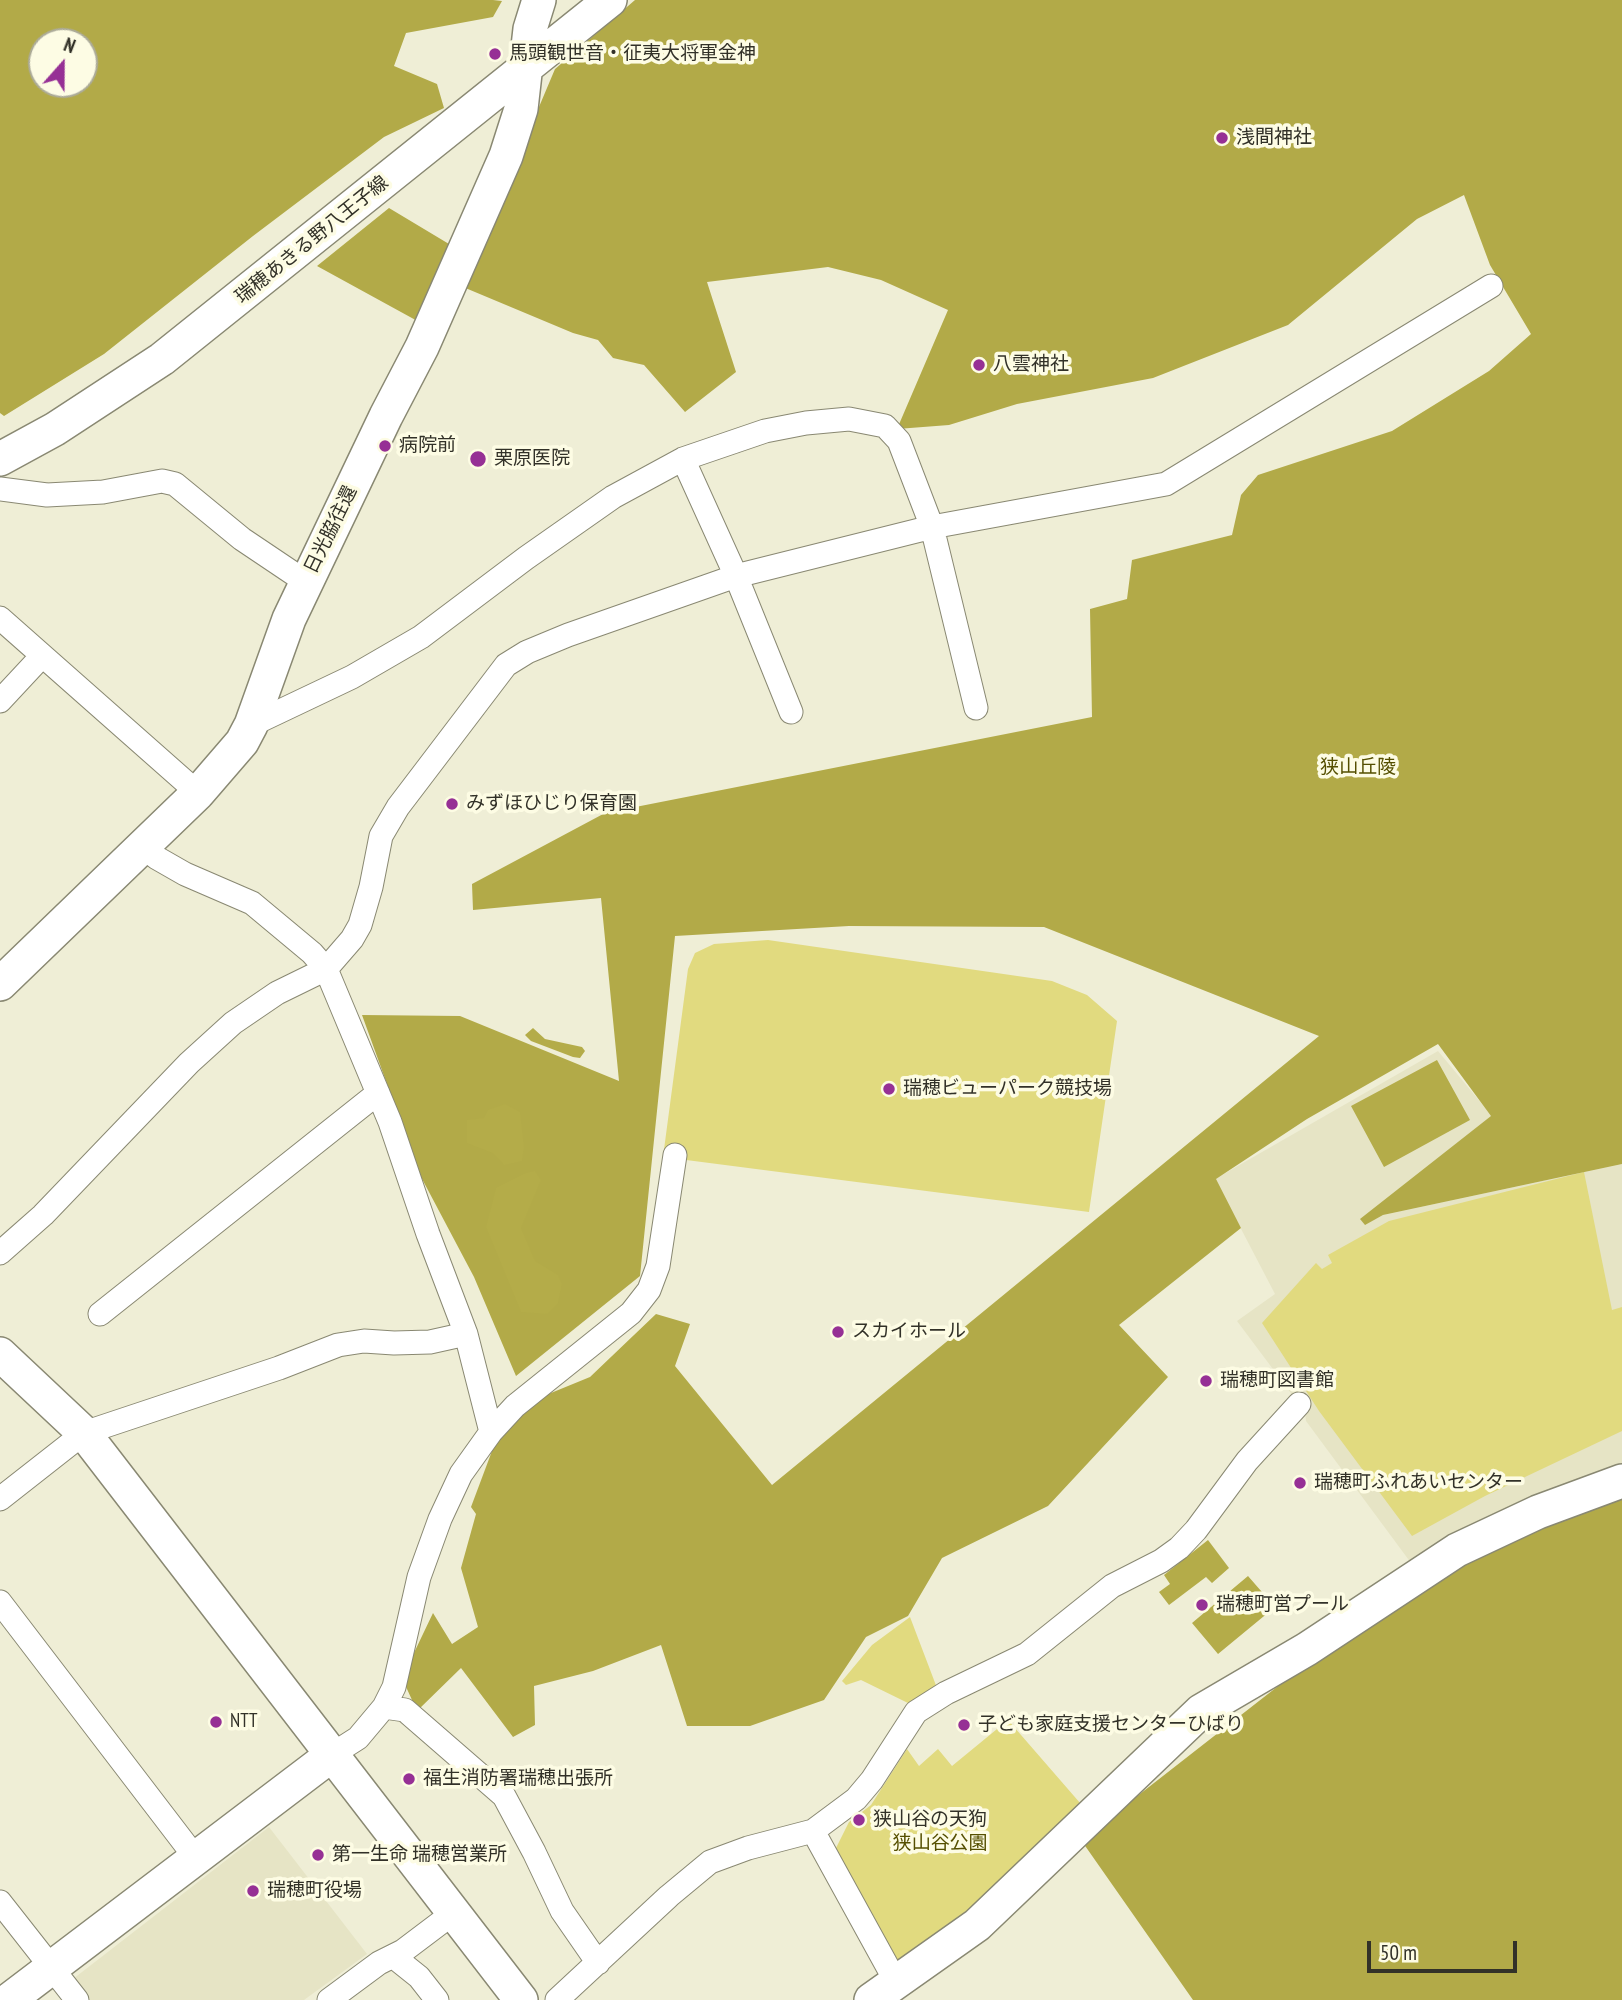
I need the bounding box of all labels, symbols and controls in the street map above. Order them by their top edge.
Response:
north arrow [28,28,98,98]
text: N [61,32,79,58]
place label: 馬頭観世音・征夷大将軍金神 [509,43,756,65]
marker: 馬頭観世音・征夷大将軍金神 [487,46,503,62]
place label: 浅間神社 [1236,127,1312,149]
marker: 浅間神社 [1214,130,1230,146]
street label: 瑞穂あきる野八王子線 [231,171,393,309]
place label: 八雲神社 [993,354,1069,376]
marker: 八雲神社 [971,357,987,373]
place label: 病院前 [399,435,456,457]
marker: 病院前 [377,438,393,454]
place label: 栗原医院 [494,448,570,470]
marker: 栗原医院 [468,449,488,469]
street label: 日光脇往還 [300,482,362,578]
park label: 狭山丘陵 [1320,757,1396,779]
place label: みずほひじり保育園 [466,793,637,815]
marker: みずほひじり保育園 [444,796,460,812]
place label: 瑞穂ビューパーク競技場 [903,1078,1112,1100]
marker: 瑞穂ビューパーク競技場 [881,1081,897,1097]
place label: スカイホール [852,1321,966,1343]
marker: スカイホール [830,1324,846,1340]
place label: 瑞穂町図書館 [1220,1370,1334,1392]
marker: 瑞穂町図書館 [1198,1373,1214,1389]
place label: 瑞穂町ふれあいセンター [1314,1472,1523,1494]
marker: 瑞穂町ふれあいセンター [1292,1475,1308,1491]
place label: 瑞穂町営プール [1216,1594,1349,1616]
marker: 瑞穂町営プール [1194,1597,1210,1613]
place label: NTT [230,1711,258,1733]
marker: NTT [208,1714,224,1730]
place label: 子ども家庭支援センターひばり [978,1714,1244,1736]
marker: 子ども家庭支援センターひばり [956,1717,972,1733]
place label: 福生消防署瑞穂出張所 [423,1768,613,1790]
marker: 福生消防署瑞穂出張所 [401,1771,417,1787]
place label: 狭山谷の天狗 [873,1809,987,1831]
marker: 狭山谷の天狗 [851,1812,867,1828]
park label: 狭山谷公園 [893,1833,987,1855]
place label: 第一生命 瑞穂営業所 [332,1844,507,1866]
marker: 第一生命 瑞穂営業所 [310,1847,326,1863]
place label: 瑞穂町役場 [267,1880,362,1902]
marker: 瑞穂町役場 [245,1883,261,1899]
scale bar [1370,1926,1520,1970]
text: 50 m [1380,1939,1417,1966]

